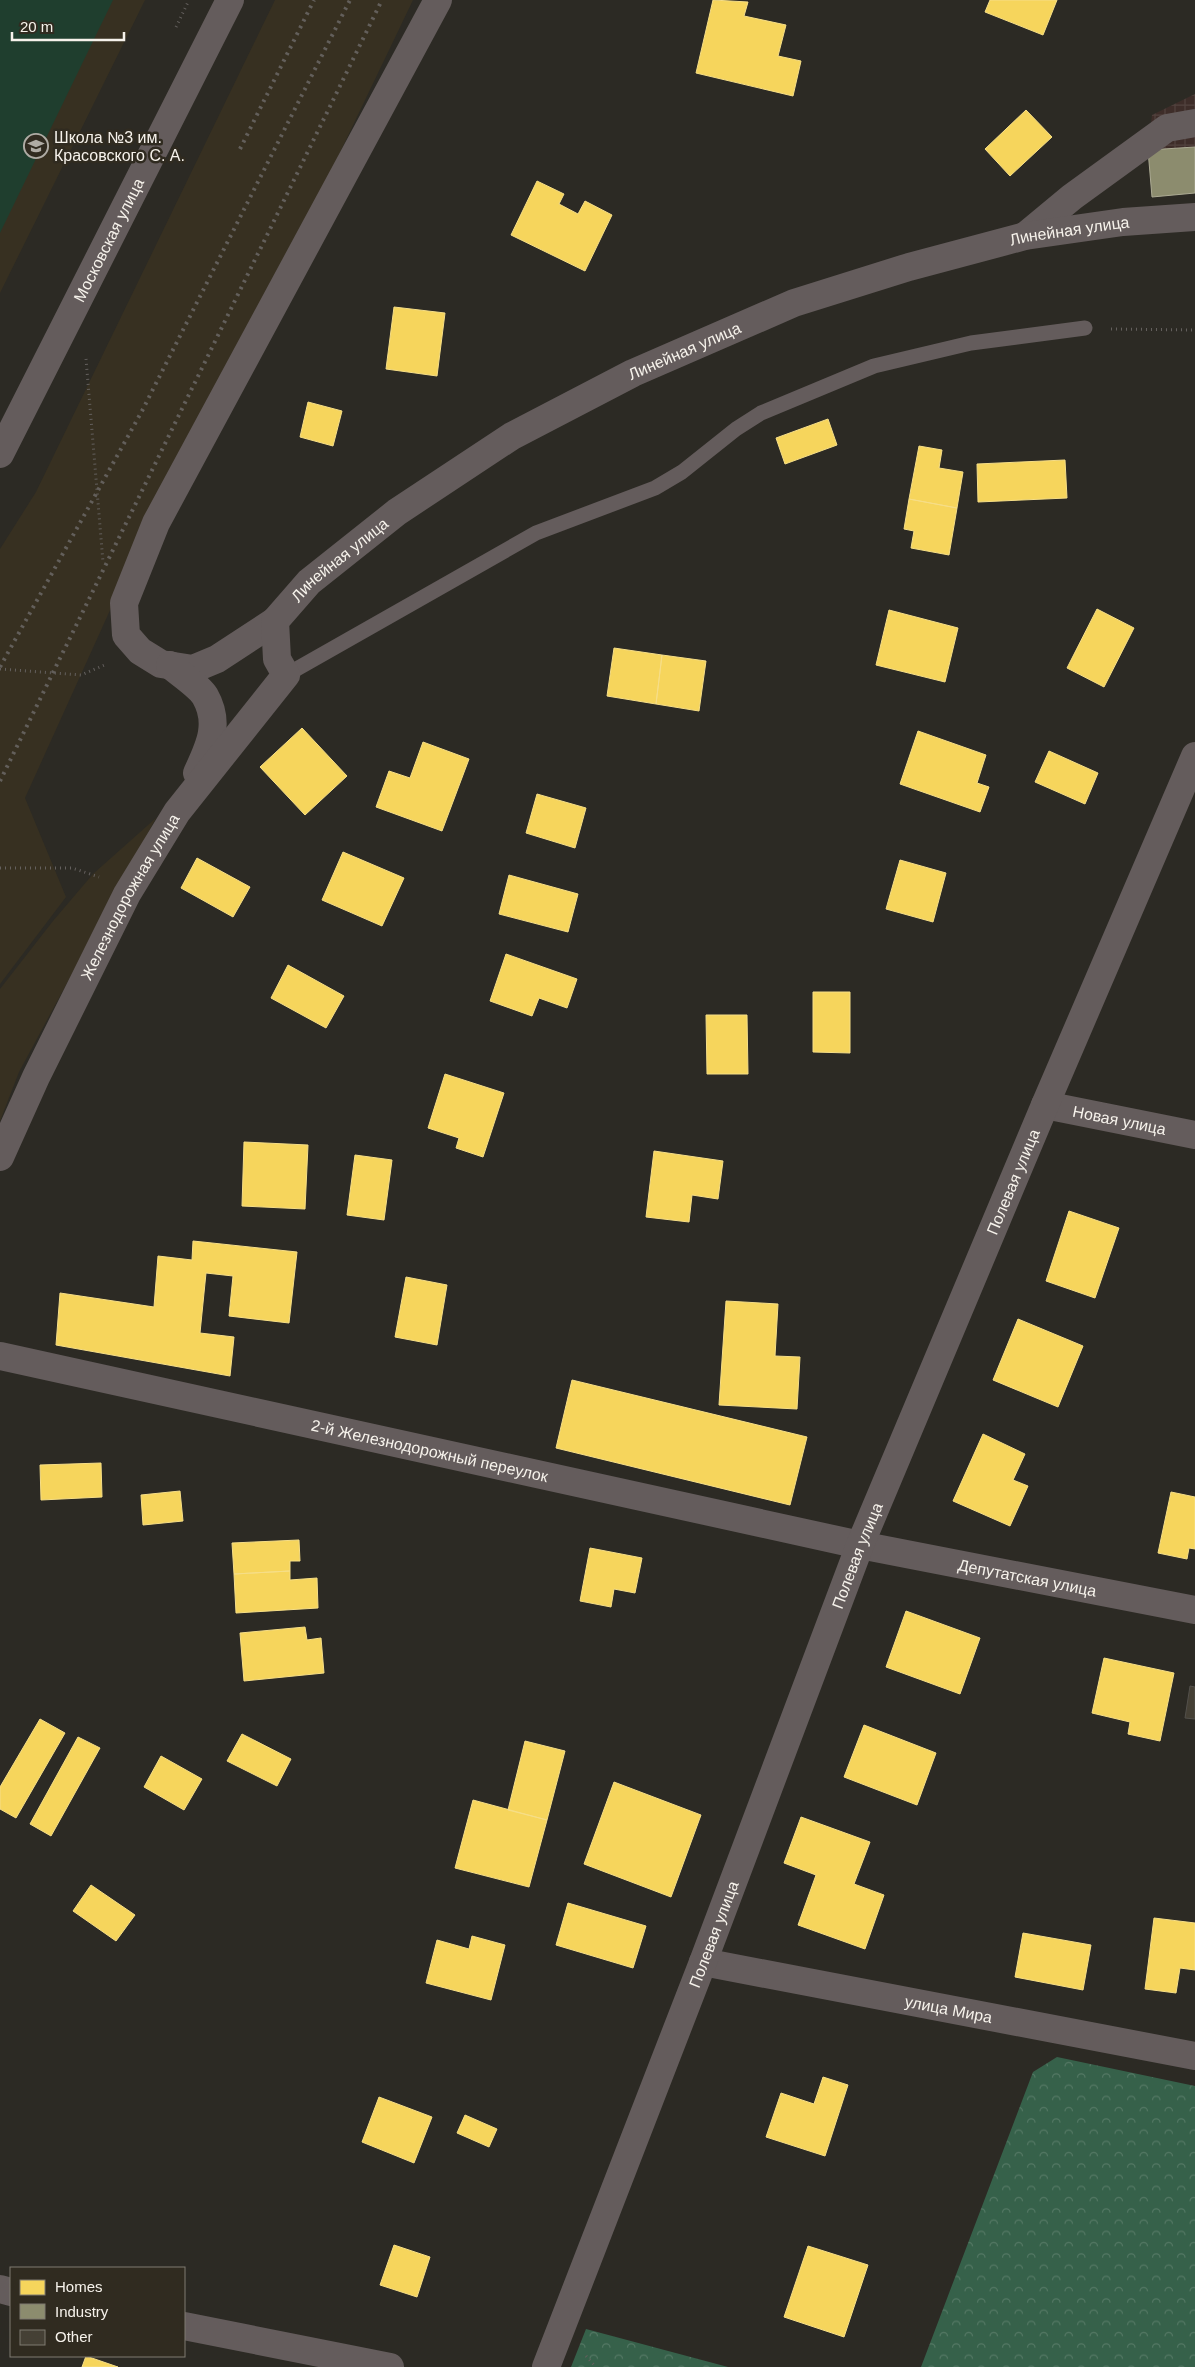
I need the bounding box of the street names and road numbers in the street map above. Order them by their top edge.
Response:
street label: Московская улица [70,175,147,305]
street label: Линейная улица [1008,213,1130,248]
street label: Линейная улица [625,319,743,383]
street label: Линейная улица [288,514,391,605]
street label: Железнодорожная улица [77,811,182,983]
street label: Новая улица [1071,1102,1168,1138]
street label: Полевая улица [983,1126,1042,1237]
street label: 2-й Железнодорожный переулок [310,1416,551,1485]
street label: Полевая улица [828,1500,885,1611]
street label: Депутатская улица [957,1556,1098,1599]
street label: Полевая улица [685,1878,741,1990]
street label: улица Мира [903,1992,994,2026]

